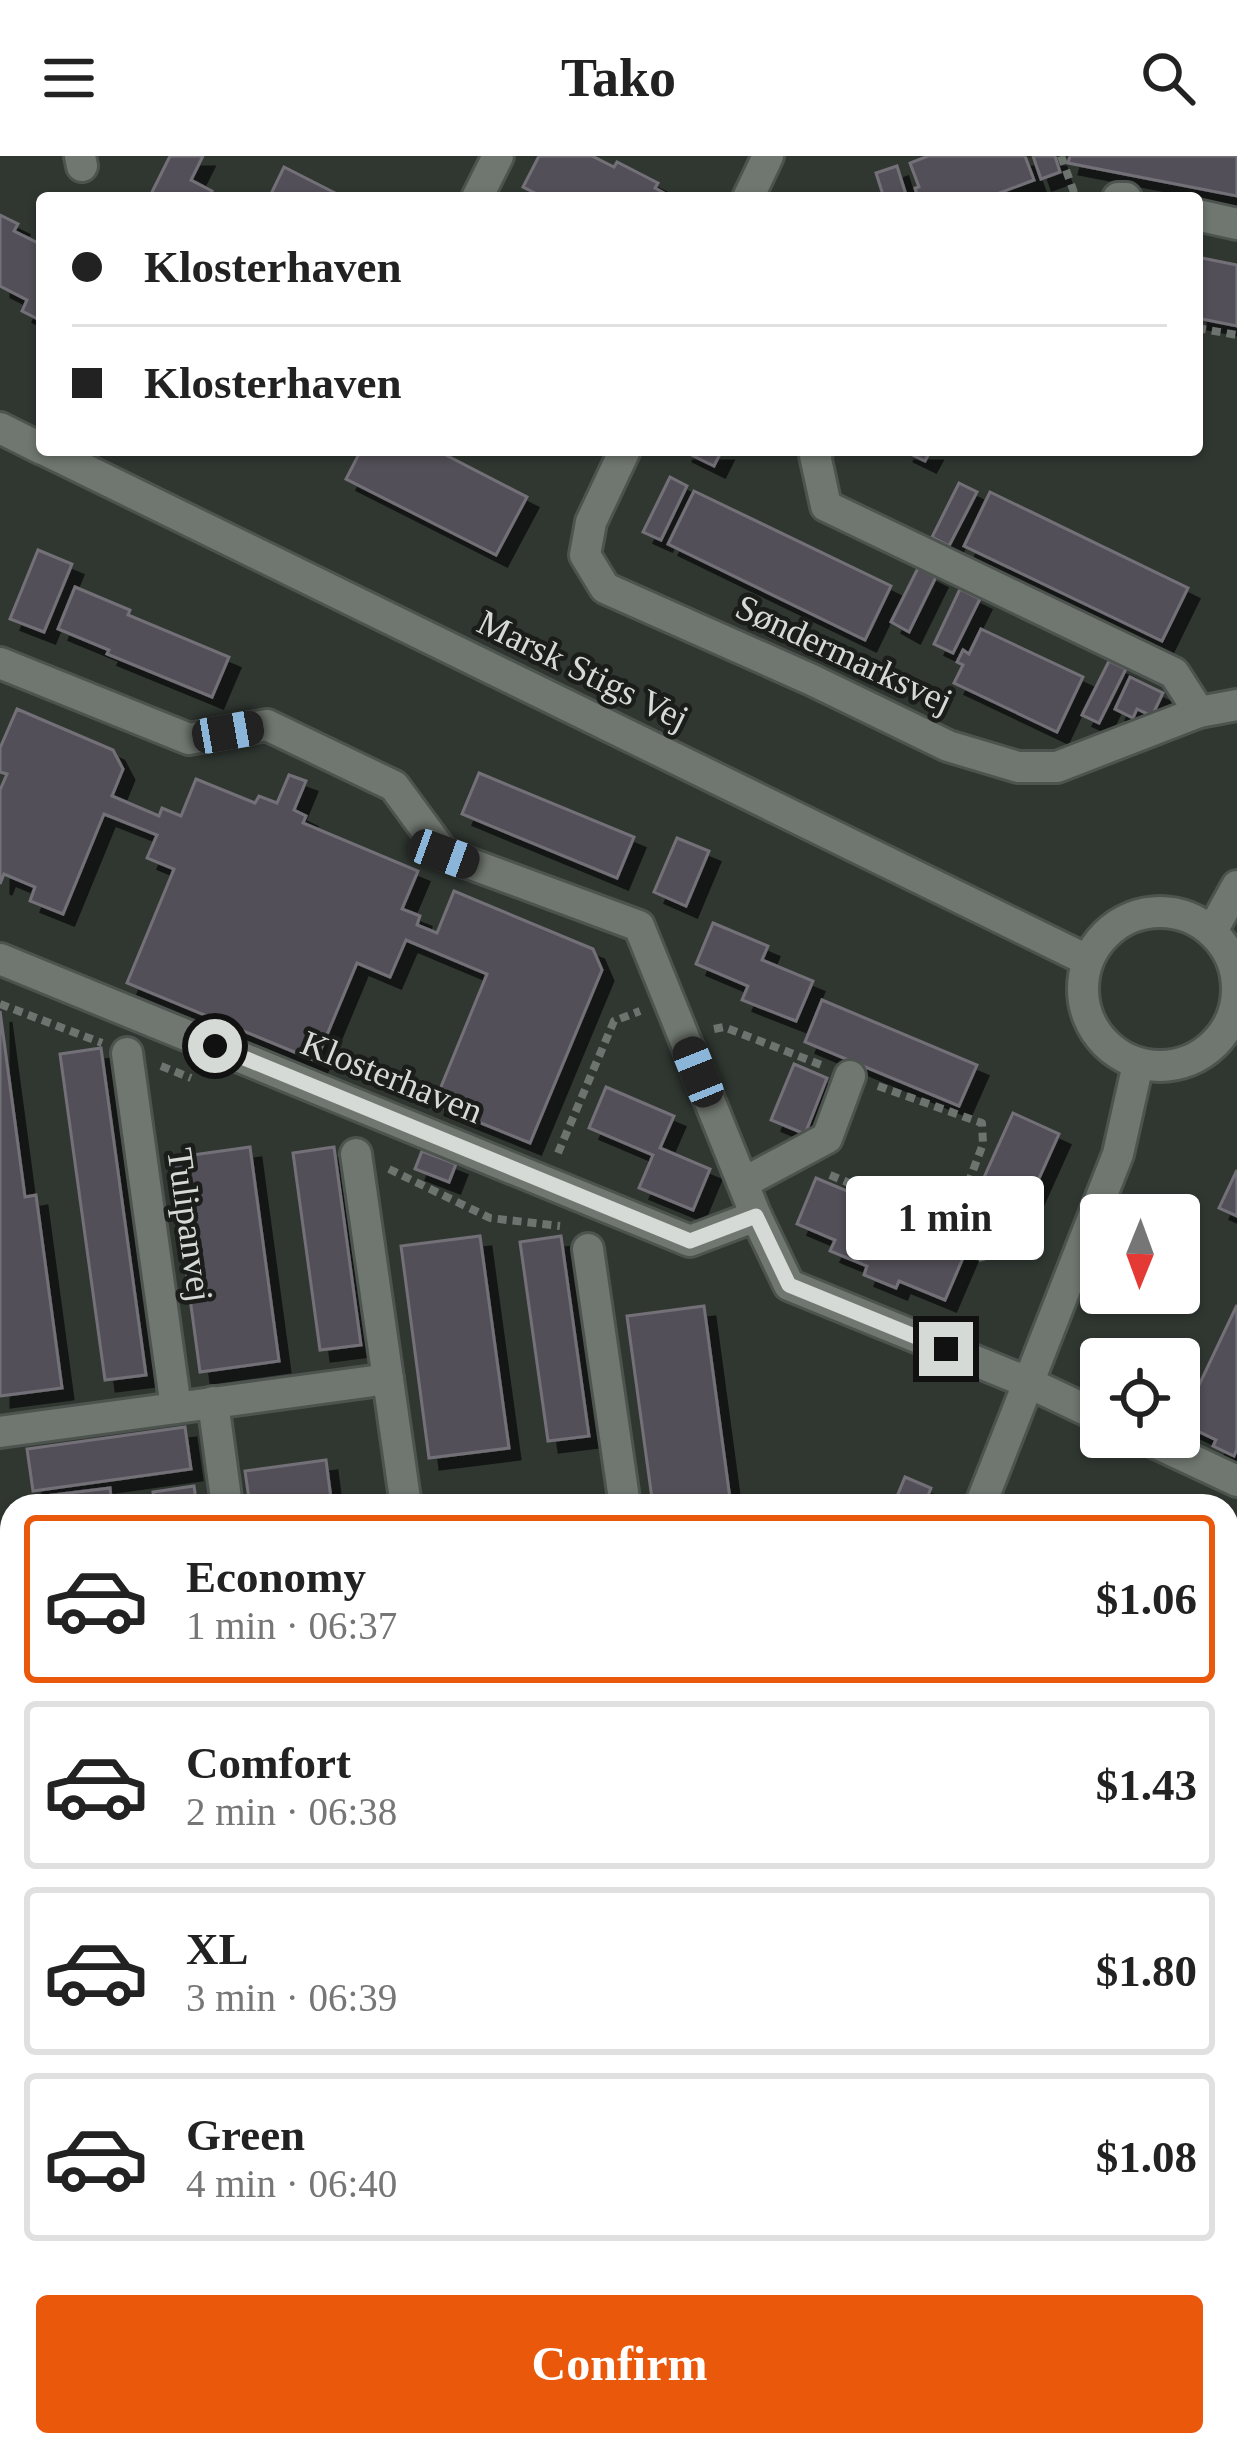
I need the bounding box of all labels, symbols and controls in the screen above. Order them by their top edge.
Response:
icon: menu [36,45,102,111]
icon: search [1135,45,1201,111]
text: Tako [561,48,676,108]
text: Klosterhaven [144,242,401,292]
text: Klosterhaven [144,358,401,408]
street label: Søndermarksvej [730,586,958,722]
street label: Marsk Stigs Vej [471,602,695,738]
car [189,708,267,756]
car [404,825,484,883]
route start [188,1019,242,1073]
street label: Klosterhaven [296,1023,488,1131]
car [668,1032,728,1112]
street label: Tulipanvej [159,1146,221,1304]
callout: 1 min [847,1175,1045,1259]
north arrow [1080,1194,1200,1314]
map controls [1080,1194,1200,1458]
text: 1 min [898,1196,992,1239]
route end [919,1322,973,1376]
button: locate [1080,1338,1200,1458]
icon: car [42,1545,150,1653]
text: Economy [186,1552,366,1602]
text: $1.06 [1096,1574,1197,1624]
text: 1 min · 06:37 [186,1604,397,1647]
icon: car [42,1731,150,1839]
text: Comfort [186,1738,351,1788]
text: $1.43 [1096,1760,1197,1810]
text: 2 min · 06:38 [186,1790,397,1833]
icon: car [42,1917,150,2025]
text: XL [186,1924,249,1974]
text: $1.80 [1096,1946,1197,1996]
text: 3 min · 06:39 [186,1976,397,2019]
icon: car [42,2103,150,2211]
text: Green [186,2110,305,2160]
text: $1.08 [1096,2132,1197,2182]
text: 4 min · 06:40 [186,2162,397,2205]
button: Confirm [36,2295,1203,2433]

